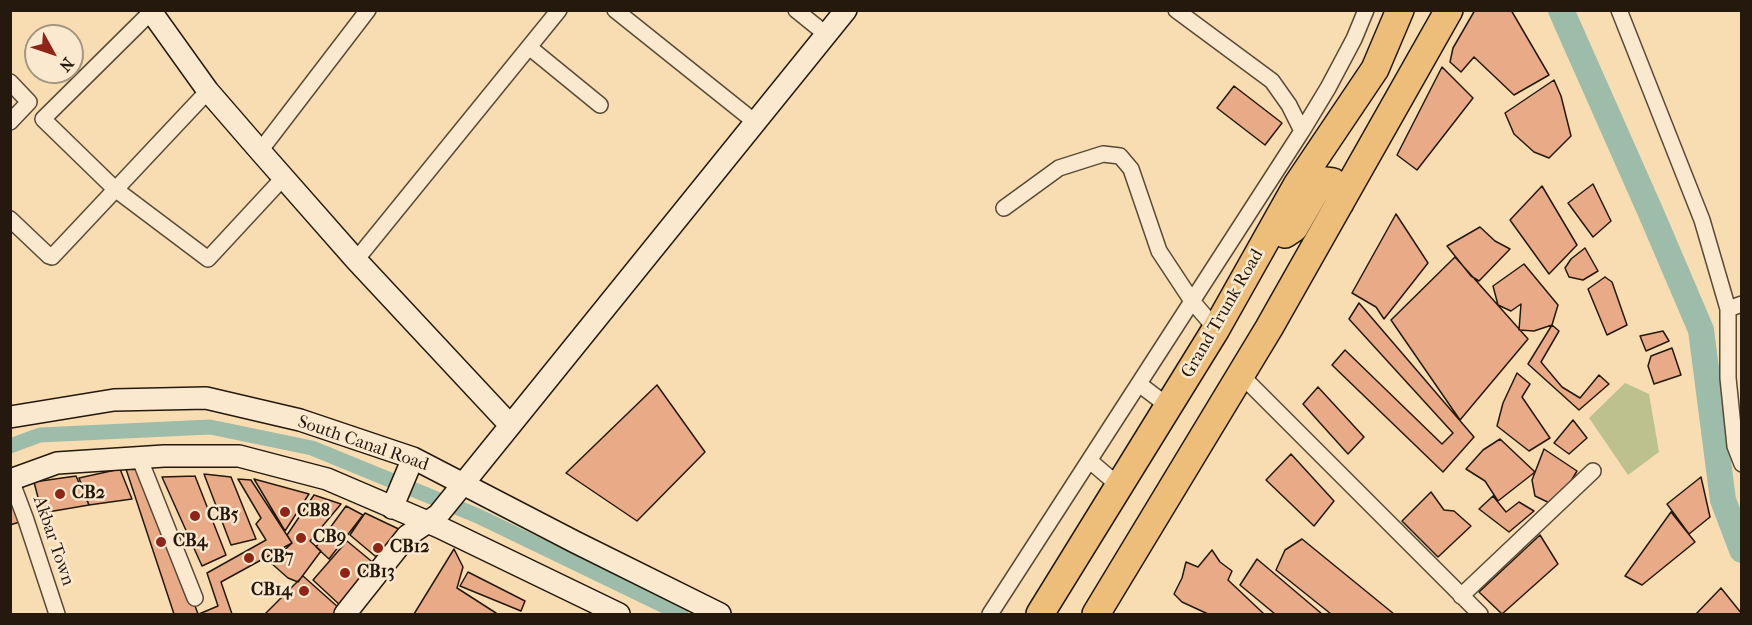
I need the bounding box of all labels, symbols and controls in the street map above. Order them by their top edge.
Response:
north arrow [24,24,84,84]
text: N [55,54,78,75]
street label: Grand Trunk Road [1177,246,1269,382]
street label: South Canal Road [295,412,431,476]
place label: CB2 [72,483,105,505]
marker: CB2 [53,487,67,501]
street label: Akbar Town [28,493,78,589]
place label: CB8 [297,501,330,523]
place label: CB5 [207,505,239,527]
marker: CB8 [278,505,292,519]
marker: CB5 [188,509,202,523]
place label: CB9 [313,527,346,549]
place label: CB4 [173,531,207,553]
marker: CB9 [294,531,308,545]
marker: CB4 [154,535,168,549]
place label: CB12 [390,537,430,559]
marker: CB12 [371,541,385,555]
place label: CB7 [261,547,294,569]
marker: CB7 [242,551,256,565]
place label: CB13 [357,562,395,584]
marker: CB13 [338,566,352,580]
place label: CB14 [251,580,292,602]
marker: CB14 [297,584,311,598]

